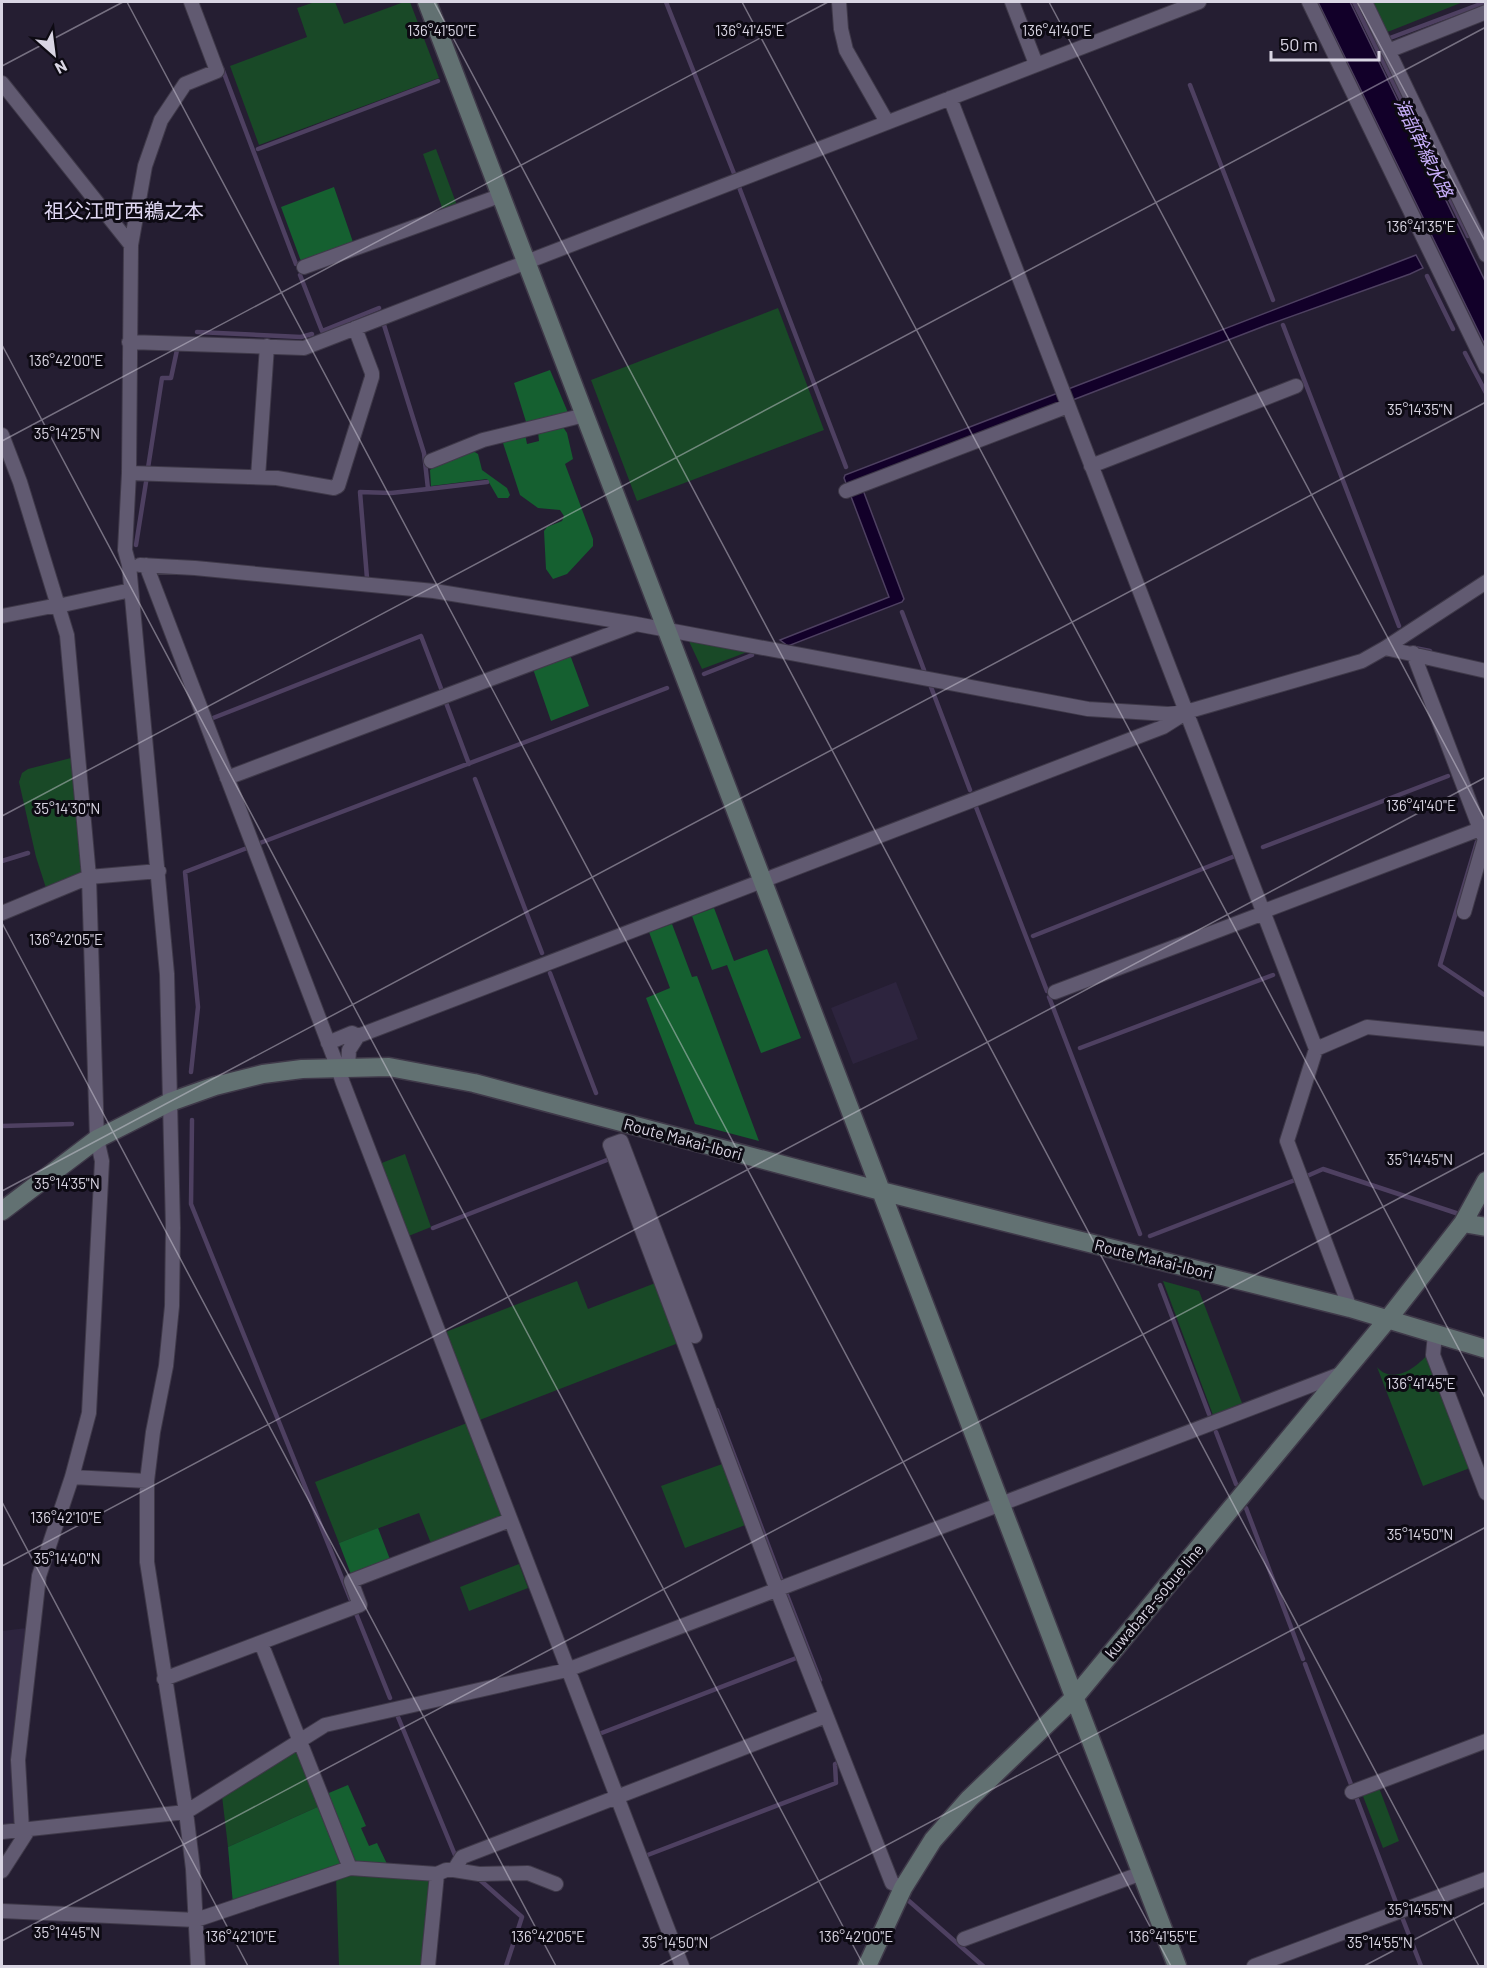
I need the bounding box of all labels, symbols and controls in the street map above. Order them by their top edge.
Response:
text: 136°41'50"E [407,21,477,39]
text: 136°41'45"E [715,21,785,39]
text: 136°41'40"E [1022,21,1092,39]
north arrow [24,24,84,84]
scale bar [1271,24,1379,62]
text: 50 m [1280,33,1318,55]
text: N [52,57,70,79]
water label: 海部幹線水路 [1390,94,1458,203]
district label: 祖父江町西鵜之本 [44,198,204,222]
text: 136°41'35"E [1387,217,1456,235]
text: 136°42'00"E [29,351,103,369]
text: 35°14'35"N [1387,400,1453,418]
text: 35°14'25"N [34,424,100,442]
text: 136°41'40"E [1386,796,1456,814]
text: 35°14'30"N [34,799,100,817]
text: 136°42'05"E [29,930,103,948]
street label: Route Makai-Ibori [622,1114,744,1163]
text: 35°14'45"N [1387,1150,1453,1168]
text: 35°14'35"N [34,1174,100,1192]
street label: Route Makai-Ibori [1093,1235,1216,1282]
text: 136°41'45"E [1386,1374,1456,1392]
text: 136°42'10"E [30,1508,102,1526]
text: 35°14'50"N [1387,1525,1453,1543]
street label: kuwabara-sobue line [1100,1540,1207,1662]
text: 35°14'40"N [33,1549,101,1567]
text: 35°14'55"N [1387,1900,1453,1918]
text: 35°14'45"N [34,1923,100,1941]
text: 136°42'10"E [205,1927,277,1945]
text: 136°42'05"E [511,1927,585,1945]
text: 136°42'00"E [819,1927,893,1945]
text: 136°41'55"E [1129,1927,1197,1945]
text: 35°14'50"N [642,1933,708,1951]
text: 35°14'55"N [1347,1933,1413,1951]

